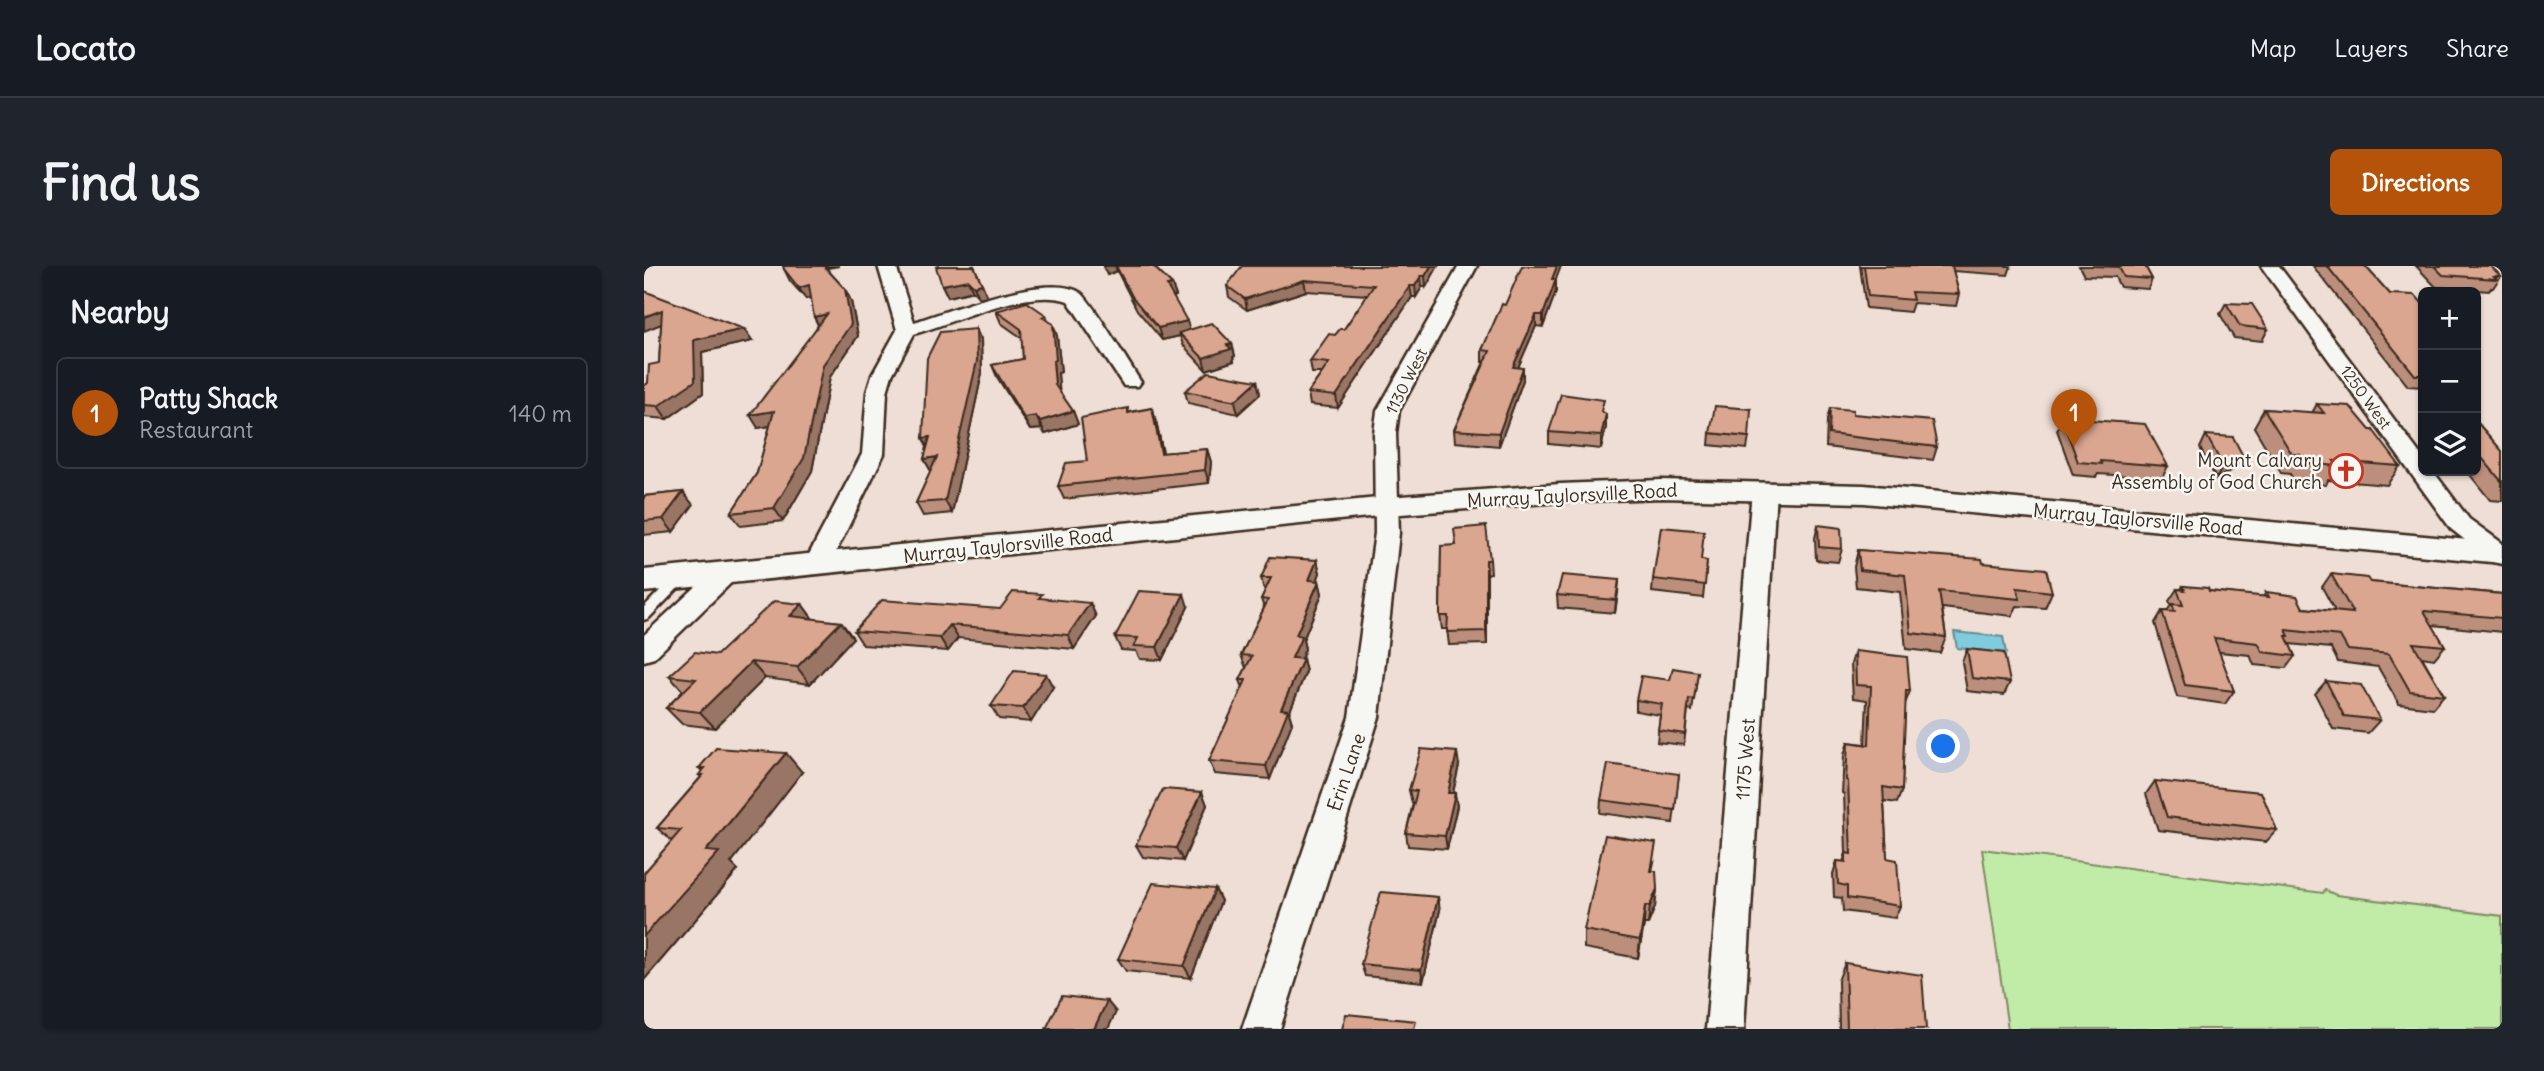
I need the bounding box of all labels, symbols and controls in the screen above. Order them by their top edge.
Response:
text: Locato [35,27,136,69]
text: Map [2250,33,2296,63]
text: Layers [2334,33,2408,63]
text: Share [2446,33,2509,63]
button: Directions [2330,149,2502,215]
text: Find us [42,152,200,213]
map controls [2418,287,2481,476]
button: + [2418,287,2481,350]
text: Nearby [70,293,170,331]
street label: 1130 West [1381,344,1431,417]
button: − [2418,350,2481,413]
street label: 1250 West [2336,361,2396,433]
text: Patty Shack [139,382,278,415]
pin: 1 [2051,389,2097,447]
text: 1 [90,399,100,428]
text: 140 m [509,399,572,428]
button: layers [2418,413,2481,476]
text: Restaurant [139,415,253,444]
place label: Mount Calvary Assembly of God Church [2111,448,2322,494]
church icon: Mount Calvary Assembly of God Church [2327,452,2365,490]
street label: Murray Taylorsville Road [1466,478,1678,512]
street label: Murray Taylorsville Road [2032,498,2244,540]
street label: Murray Taylorsville Road [902,522,1114,568]
street label: 1175 West [1730,717,1760,801]
your location [1926,729,1960,763]
street label: Erin Lane [1321,730,1371,814]

